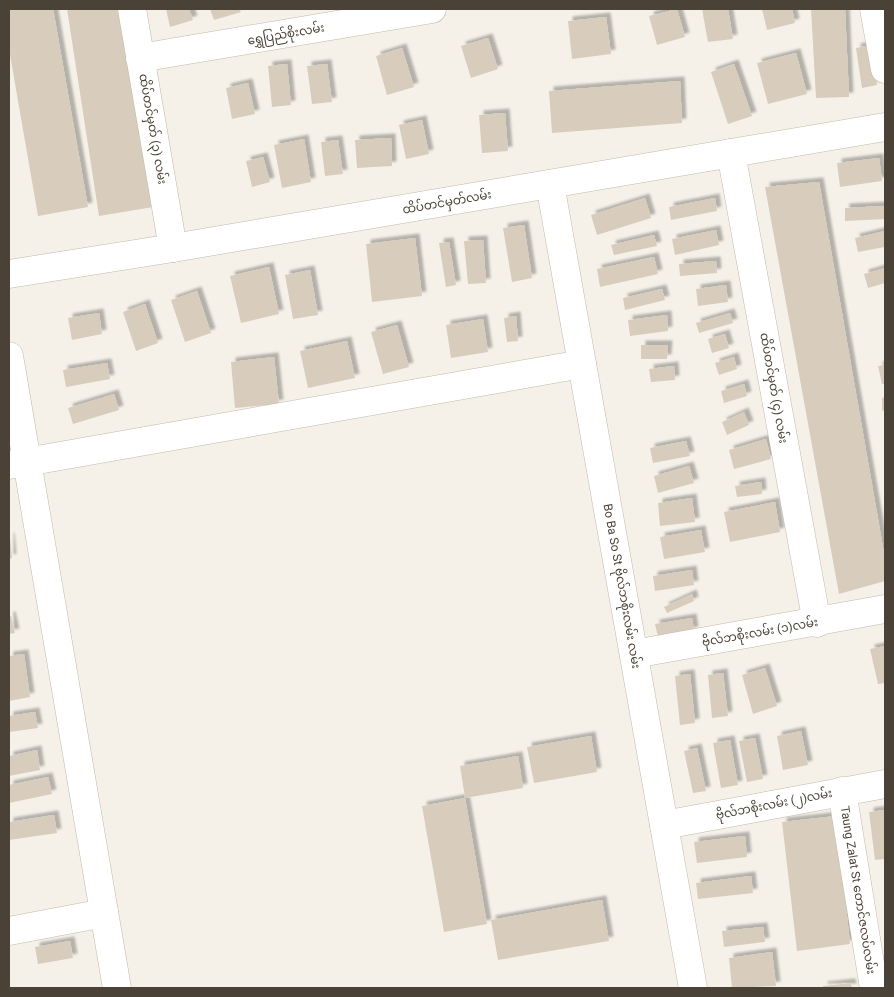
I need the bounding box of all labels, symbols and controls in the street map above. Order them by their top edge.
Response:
street label: ရွှေပြည်စိုးလမ်း [246,18,326,51]
street label: ထိပ်တင်မှတ် (၃) လမ်း [133,72,172,186]
street label: ထိပ်တင်မှတ်လမ်း [401,185,493,220]
street label: ထိပ်တင်မှတ် (၄) လမ်း [754,331,793,445]
street label: Bo Ba So St ဗိုလ်ဘစိုးလမ်း လမ်း [598,502,645,670]
street label: ဗိုလ်ဘစိုးလမ်း (၁)လမ်း [701,613,820,652]
street label: ဗိုလ်ဘစိုးလမ်း (၂)လမ်း [714,784,834,825]
street label: Taung Zalat St တောင်ဇလပ်လမ်း [838,805,880,975]

